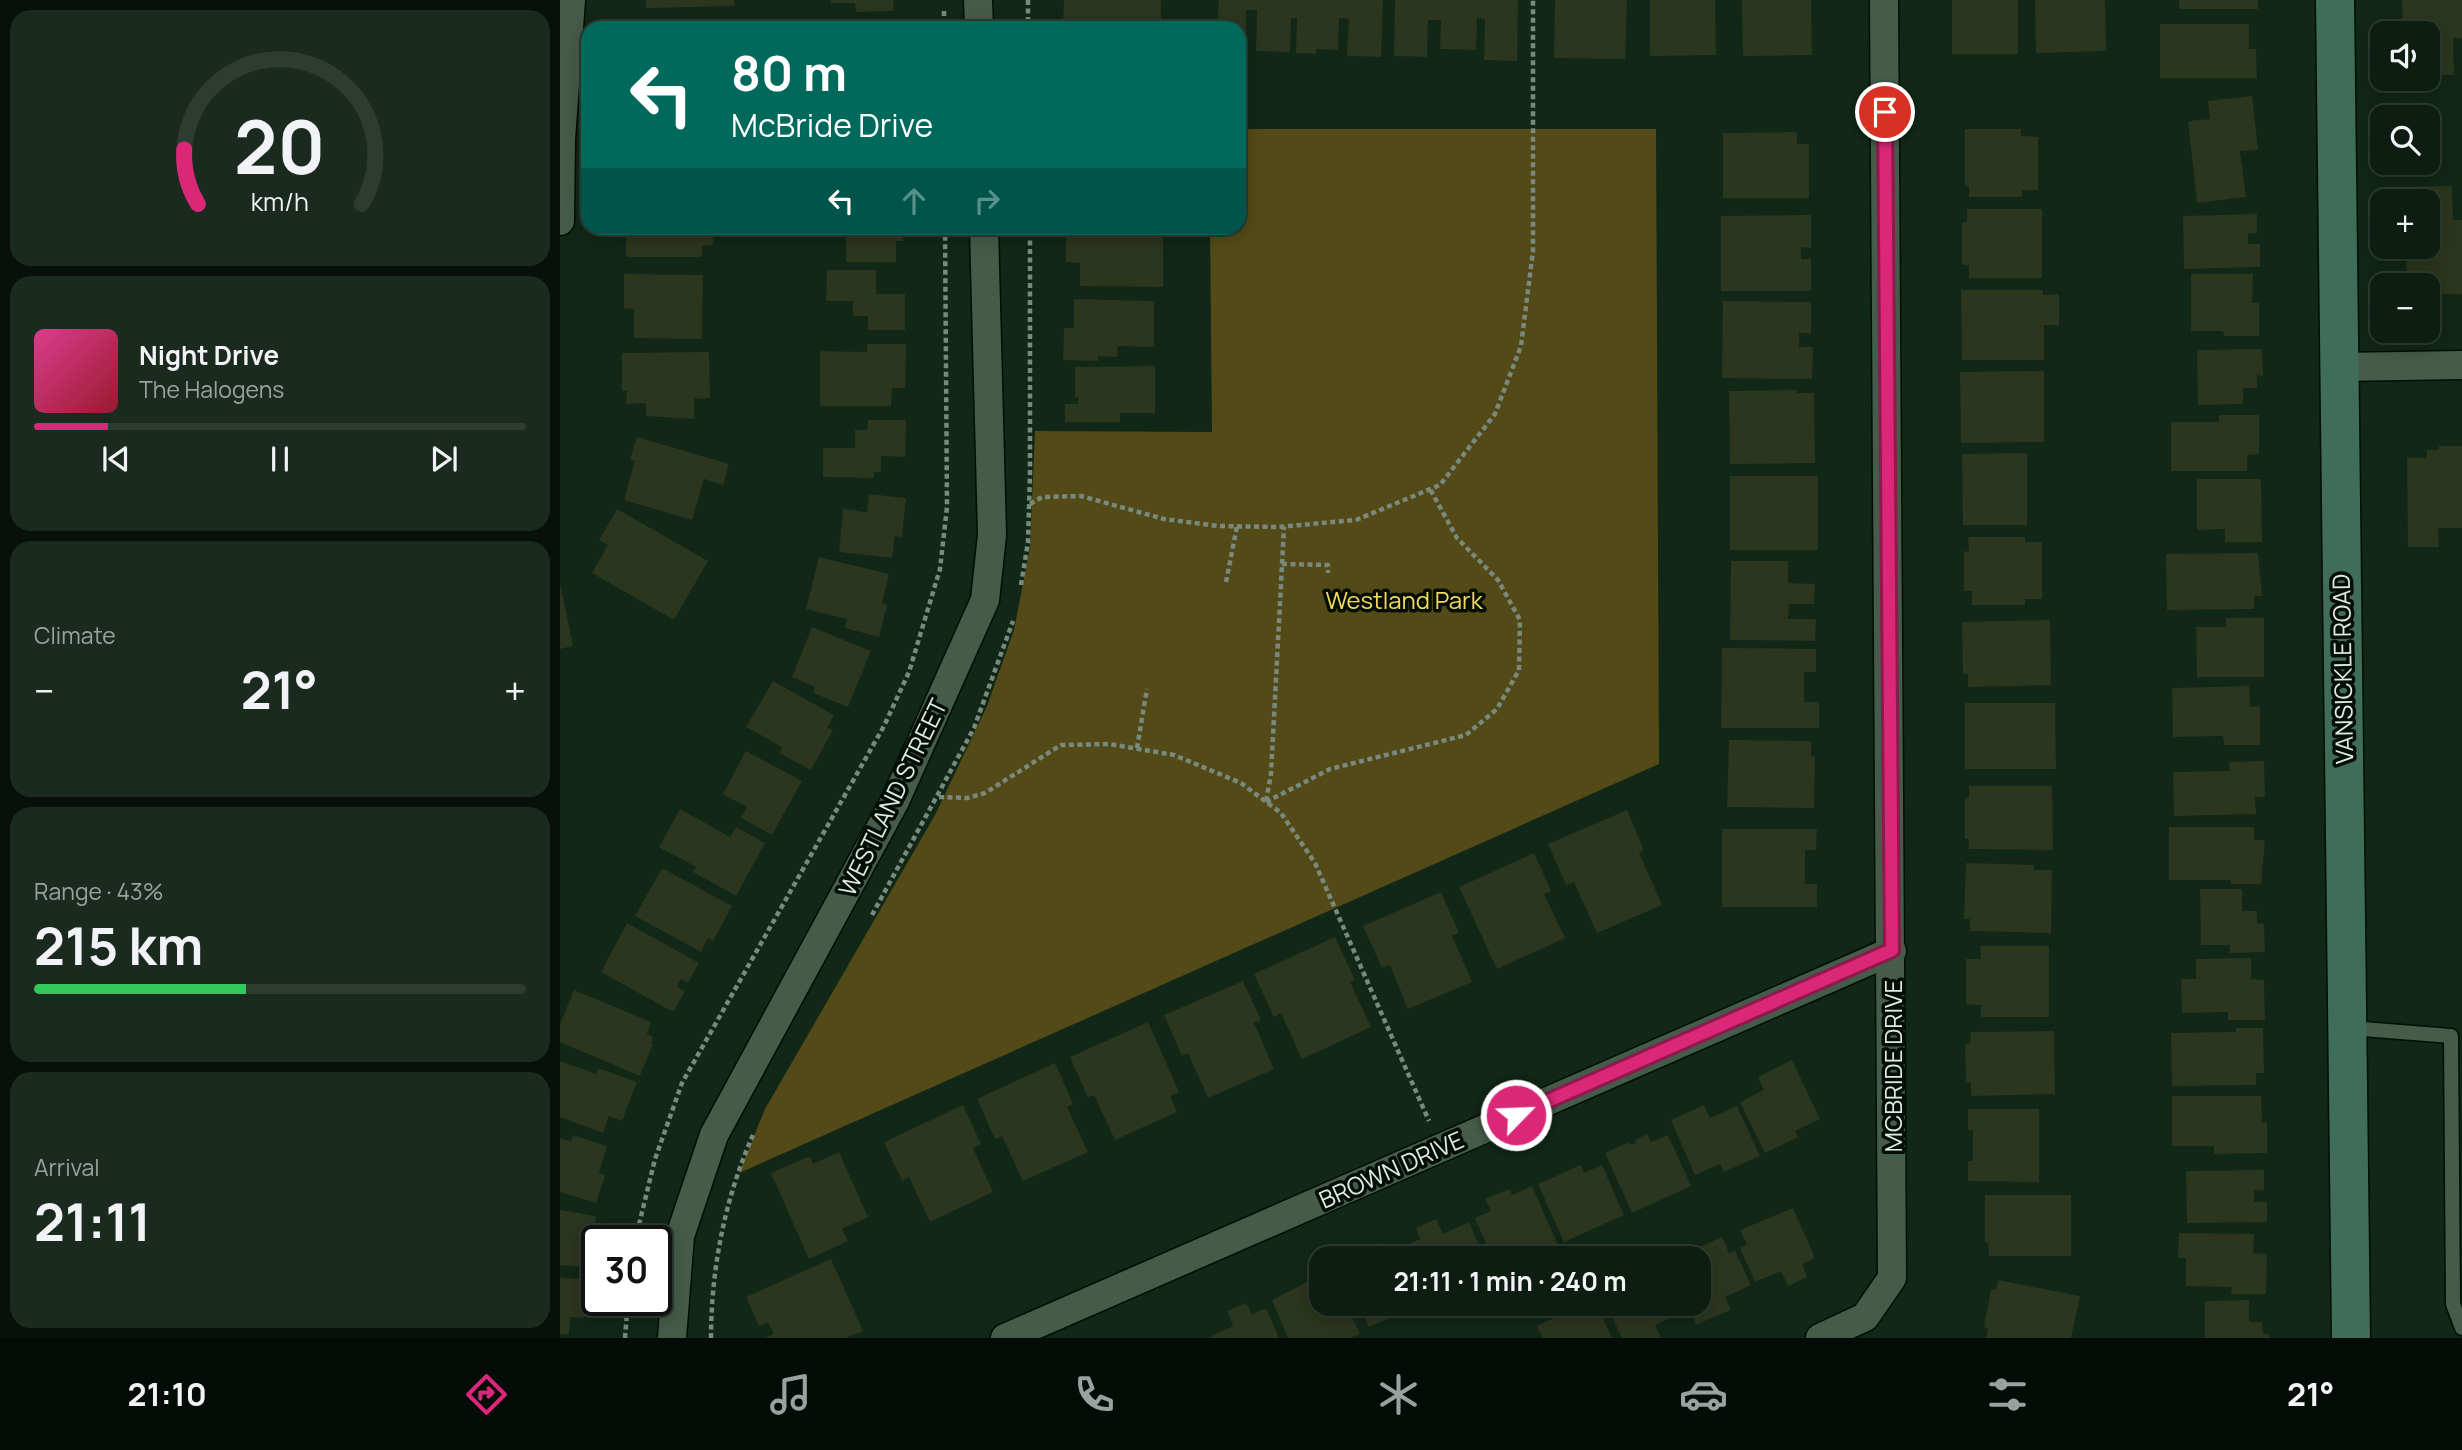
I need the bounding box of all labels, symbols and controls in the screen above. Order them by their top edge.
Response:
map controls [2370,21,2440,343]
button: sound [2370,21,2440,91]
text: 80 m [731,39,847,106]
icon: left [616,49,707,140]
pin [1855,82,1915,142]
icon: arrive [1866,93,1904,131]
text: 20 [234,96,326,196]
text: McBride Drive [731,103,933,147]
button: search [2370,105,2440,175]
icon: left [822,182,860,220]
icon: ahead [895,182,933,220]
icon: right [968,182,1006,220]
text: km/h [251,184,309,219]
button: + [2370,189,2440,259]
button: − [2370,273,2440,343]
text: Night Drive [139,337,279,373]
text: The Halogens [139,373,284,405]
icon: previous [97,440,135,478]
icon: pause [261,440,299,478]
icon: next [425,440,463,478]
street label: VANSICKLE ROAD [2324,574,2360,764]
park label: Westland Park [1325,583,1484,616]
text: Climate [34,619,116,651]
text: 21° [241,654,318,725]
text: − [34,664,55,716]
text: + [504,664,526,716]
street label: WESTLAND STREET [830,692,954,901]
text: Range · 43% [34,875,163,907]
text: 215 km [34,910,203,981]
street label: MCBRIDE DRIVE [1876,980,1909,1152]
position arrow [1479,1078,1553,1152]
street label: BROWN DRIVE [1313,1122,1469,1216]
text: Arrival [34,1151,100,1183]
text: 21:11 [34,1186,151,1257]
speed limit sign: 30 [581,1225,672,1316]
text: 21:11 · 1 min · 240 m [1393,1263,1627,1299]
icon: directions [462,1370,511,1419]
icon: music [766,1370,815,1419]
icon: phone [1070,1370,1119,1419]
icon: climate [1374,1370,1423,1419]
icon: car [1679,1370,1728,1419]
icon: filters [1983,1370,2032,1419]
text: 21:10 [128,1372,207,1416]
text: 21° [2287,1372,2334,1416]

